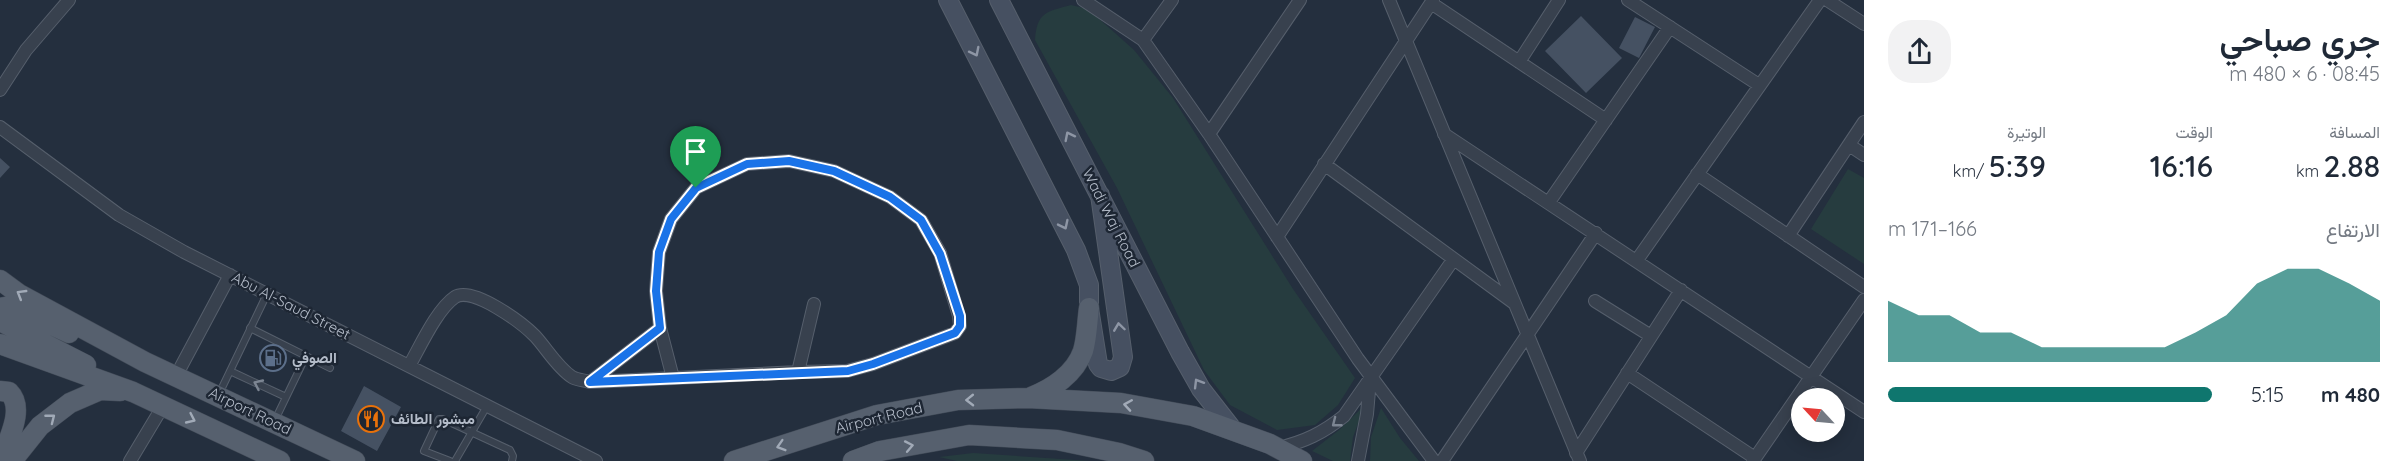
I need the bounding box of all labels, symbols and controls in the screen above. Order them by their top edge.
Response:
text: جري صباحي [2219,18,2380,59]
button: share [1888,20,1951,83]
one-way arrow [967,46,979,57]
text: 08:45 · 6 × 480 m [2229,61,2380,86]
text: الوتيرة [2007,122,2046,142]
text: الوقت [2175,122,2213,142]
text: المسافة [2329,122,2380,142]
pin [670,126,721,188]
one-way arrow [1065,132,1076,142]
icon: arrive [679,135,712,168]
text: 5:39 [1989,147,2046,185]
text: 16:16 [2150,147,2213,185]
text: 2.88 [2324,147,2380,185]
text: /km [1953,161,1989,181]
text: km [2296,161,2324,181]
street label: Wadi Waj Road [1078,165,1145,270]
text: 166–171 m [1888,216,1977,241]
text: الارتفاع [2326,217,2380,242]
one-way arrow [1056,219,1068,230]
street label: Abu Al-Saud Street [229,267,354,344]
one-way arrow [17,290,27,302]
one-way arrow [1113,323,1125,332]
fuel station icon: الصوفي [258,343,288,373]
place label: الصوفي [292,348,337,371]
one-way arrow [254,379,265,391]
one-way arrow [1194,379,1206,389]
text: 5:15 [2251,382,2284,407]
text: 480 m [2321,382,2380,407]
street label: Airport Road [206,383,294,439]
north arrow [1791,388,1845,442]
map controls [1791,388,1845,442]
one-way arrow [965,394,974,406]
street label: Airport Road [833,398,924,438]
one-way arrow [1123,399,1133,411]
restaurant icon: مبشور الطائف [356,404,386,434]
place label: مبشور الطائف [391,409,475,428]
one-way arrow [185,412,196,424]
one-way arrow [44,414,55,425]
one-way arrow [1331,416,1342,427]
one-way arrow [776,438,787,451]
one-way arrow [904,440,914,453]

